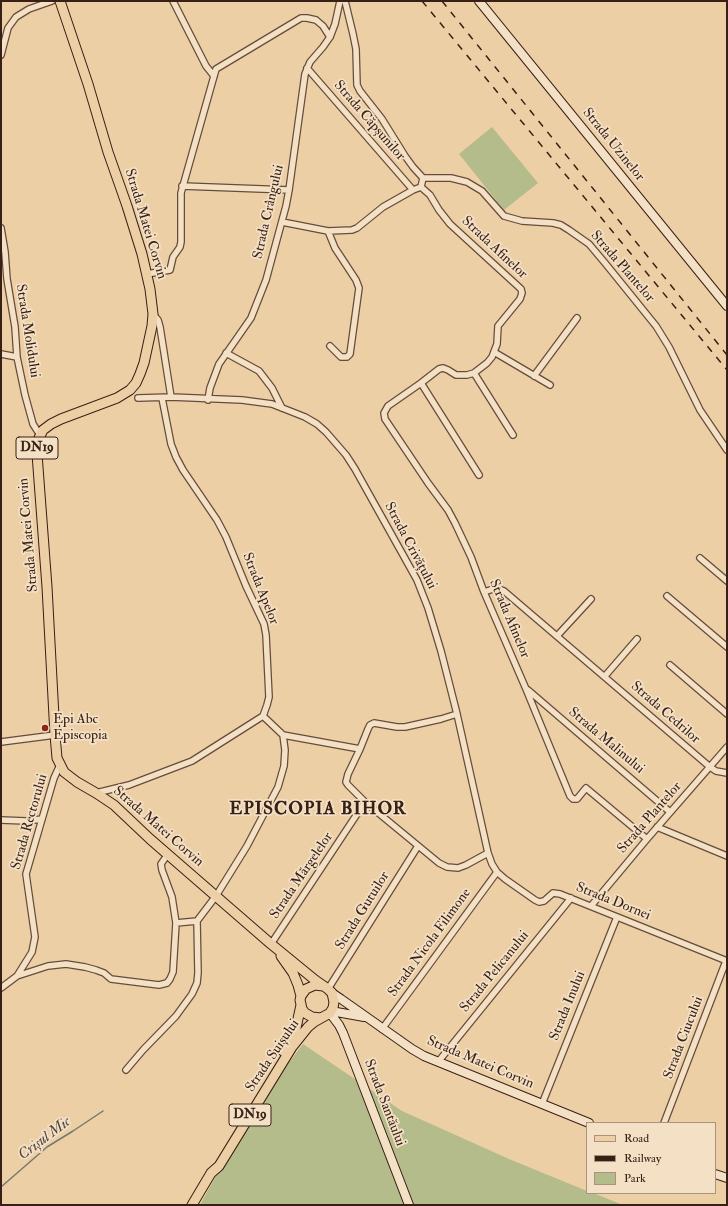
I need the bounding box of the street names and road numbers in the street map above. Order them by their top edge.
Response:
street label: Strada Căpșunilor [330,78,408,164]
street label: Strada Uzinelor [578,105,648,185]
street label: Strada Crângului [250,163,288,261]
street label: Strada Matei Corvin [120,167,170,281]
street label: Strada Afinelor [458,213,530,283]
street label: Strada Plantelor [586,228,658,306]
street label: Strada Molidului [11,283,43,379]
road number: DN19 [16,437,58,459]
street label: Strada Matei Corvin [16,477,42,593]
street label: Strada Crivățului [380,500,440,592]
street label: Strada Apelor [238,551,282,627]
street label: Strada Afinelor [485,577,533,661]
street label: Strada Cedrilor [627,678,703,748]
street label: Strada Malinului [564,704,648,778]
street label: Strada Rectorului [8,772,52,872]
street label: Strada Plantelor [614,779,686,857]
street label: Strada Matei Corvin [109,783,207,871]
street label: Strada Mărgelelor [267,829,337,923]
street label: Strada Gutuilor [332,869,394,953]
street label: Strada Dornei [573,879,653,925]
street label: Strada Nicola Filimone [385,886,475,1000]
street label: Strada Pelicanului [457,928,533,1016]
street label: Strada Inului [546,969,590,1043]
street label: Strada Ciucului [661,994,707,1082]
street label: Strada Suișului [243,1016,303,1096]
street label: Strada Matei Corvin [424,1033,536,1093]
street label: Strada Santăului [360,1057,408,1149]
road number: DN19 [229,1104,271,1126]

